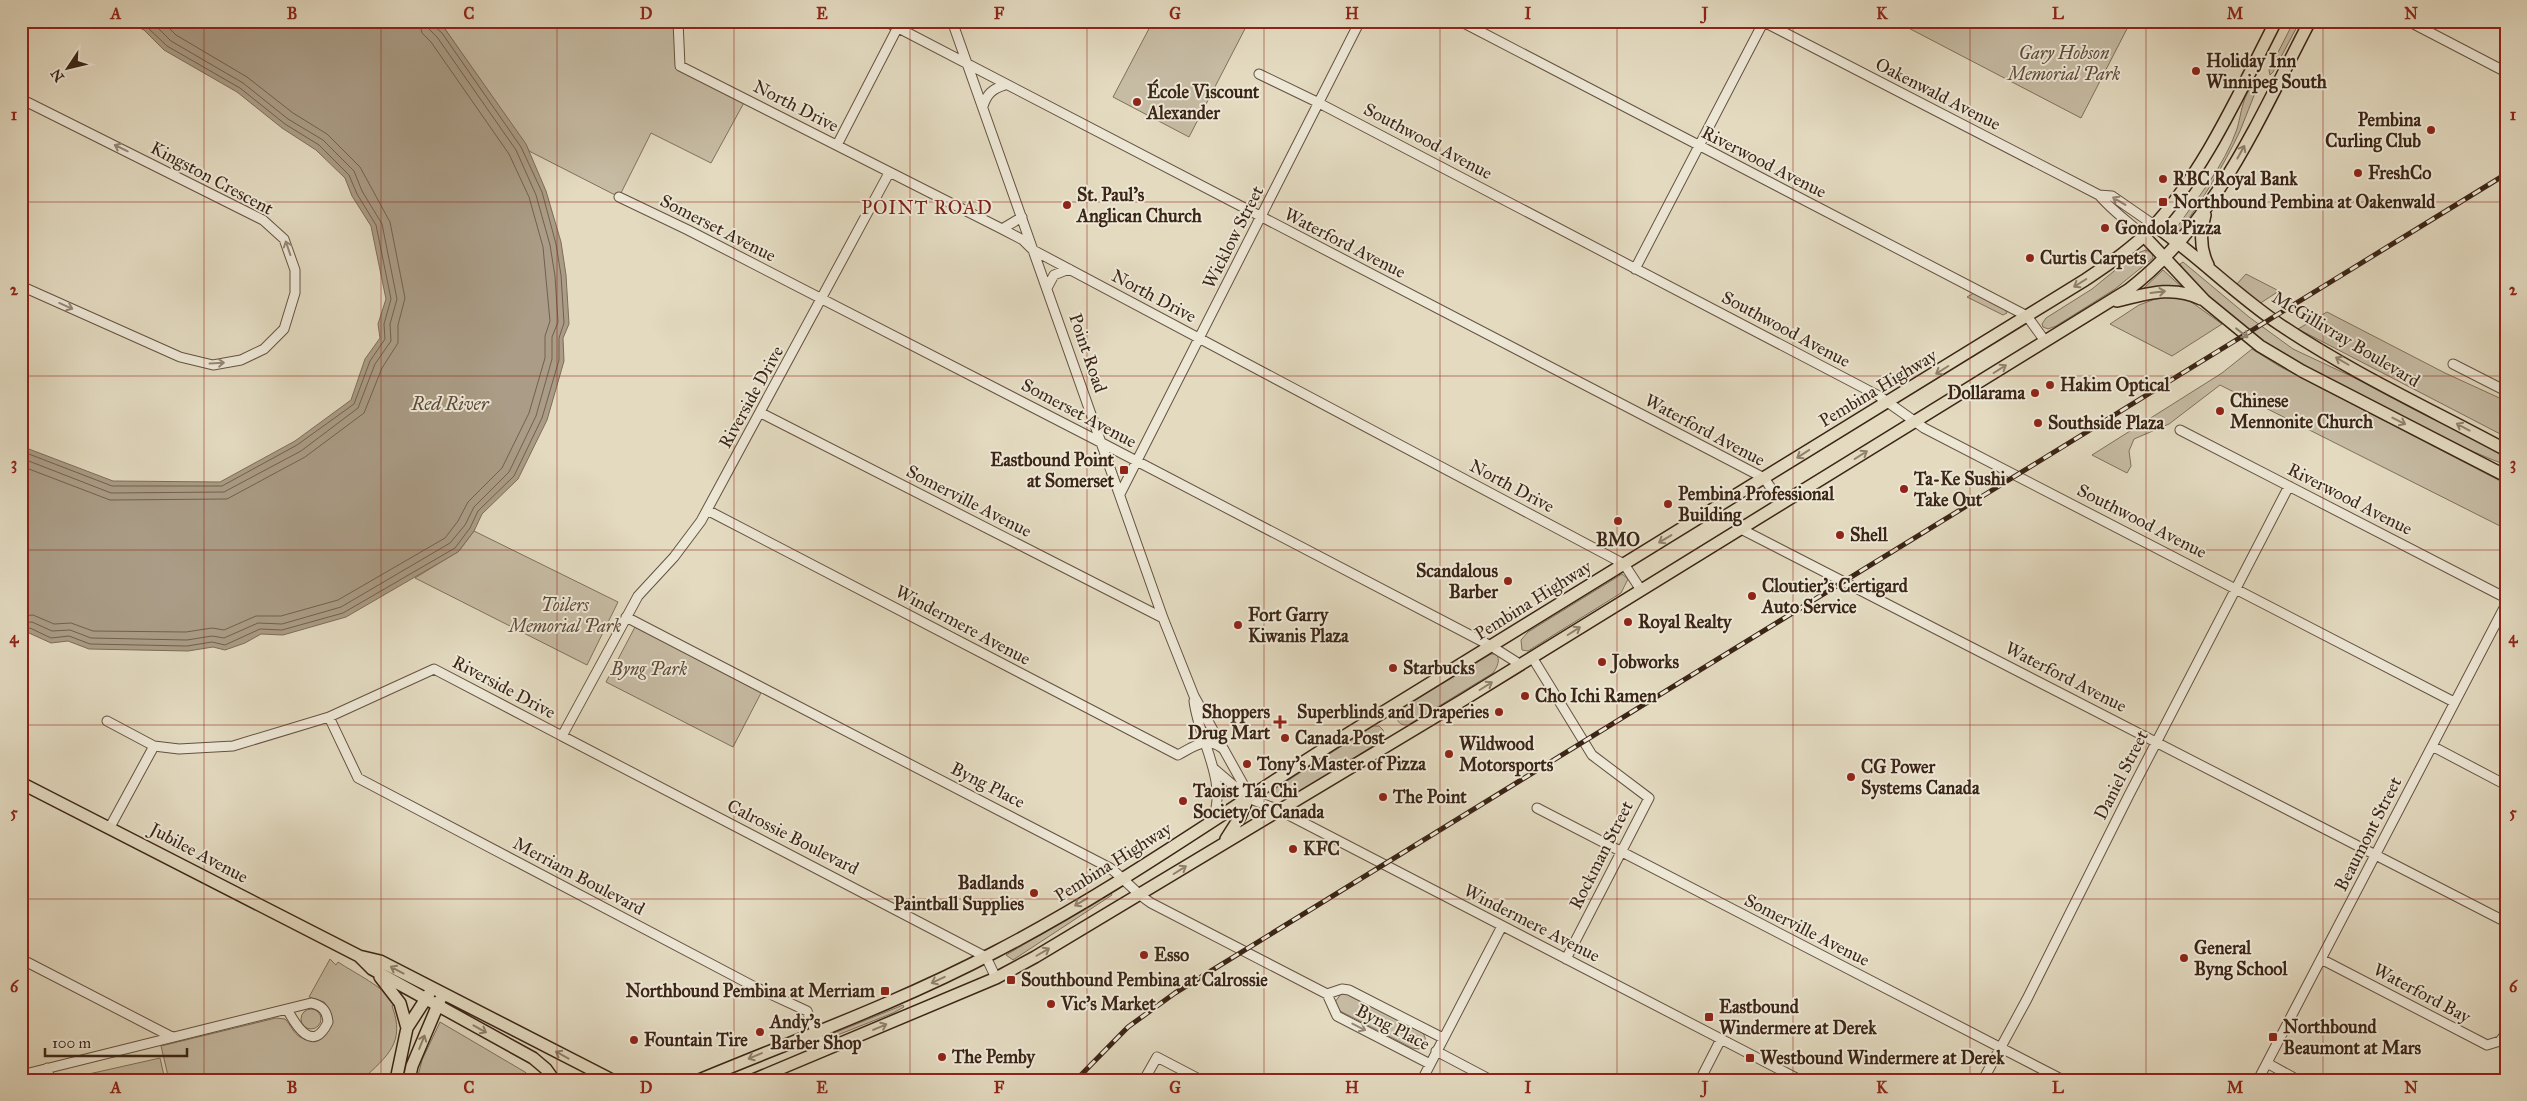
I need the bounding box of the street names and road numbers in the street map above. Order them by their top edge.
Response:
street label: Oakenwald Avenue [1872,53,2004,135]
street label: North Drive [750,75,842,137]
street label: Southwood Avenue [1360,98,1496,184]
street label: Riverwood Avenue [1698,121,1830,203]
street label: Kingston Crescent [146,136,278,221]
street label: Wicklow Street [1198,181,1269,292]
street label: Somerset Avenue [656,189,780,267]
street label: Waterford Avenue [1281,203,1409,283]
street label: North Drive [1108,265,1200,327]
street label: Southwood Avenue [1718,286,1854,372]
street label: McGillivray Boulevard [2268,286,2424,392]
street label: Point Road [1064,311,1112,395]
street label: Riverside Drive [714,342,788,452]
street label: Pembina Highway [1815,344,1942,433]
street label: Somerset Avenue [1018,373,1140,453]
street label: Waterford Avenue [1641,389,1769,471]
street label: North Drive [1466,455,1558,517]
street label: Riverwood Avenue [2284,458,2416,540]
street label: Somerville Avenue [903,460,1035,542]
street label: Southwood Avenue [2074,479,2210,563]
street label: Pembina Highway [1471,555,1596,646]
street label: Windermere Avenue [892,580,1034,670]
street label: Waterford Avenue [2002,637,2130,717]
street label: Riverside Drive [449,651,559,723]
street label: Daniel Street [2089,726,2153,823]
street label: Byng Place [947,757,1029,814]
street label: Beaumont Street [2330,773,2407,895]
street label: Calrossie Boulevard [723,794,863,880]
street label: Rockman Street [1564,797,1638,913]
street label: Jubilee Avenue [144,817,252,889]
street label: Pembina Highway [1051,817,1176,908]
street label: Merriam Boulevard [509,832,649,920]
street label: Windermere Avenue [1460,879,1604,967]
street label: Somerville Avenue [1741,889,1873,971]
street label: Waterford Bay [2370,958,2475,1028]
street label: Byng Place [1352,999,1434,1056]

